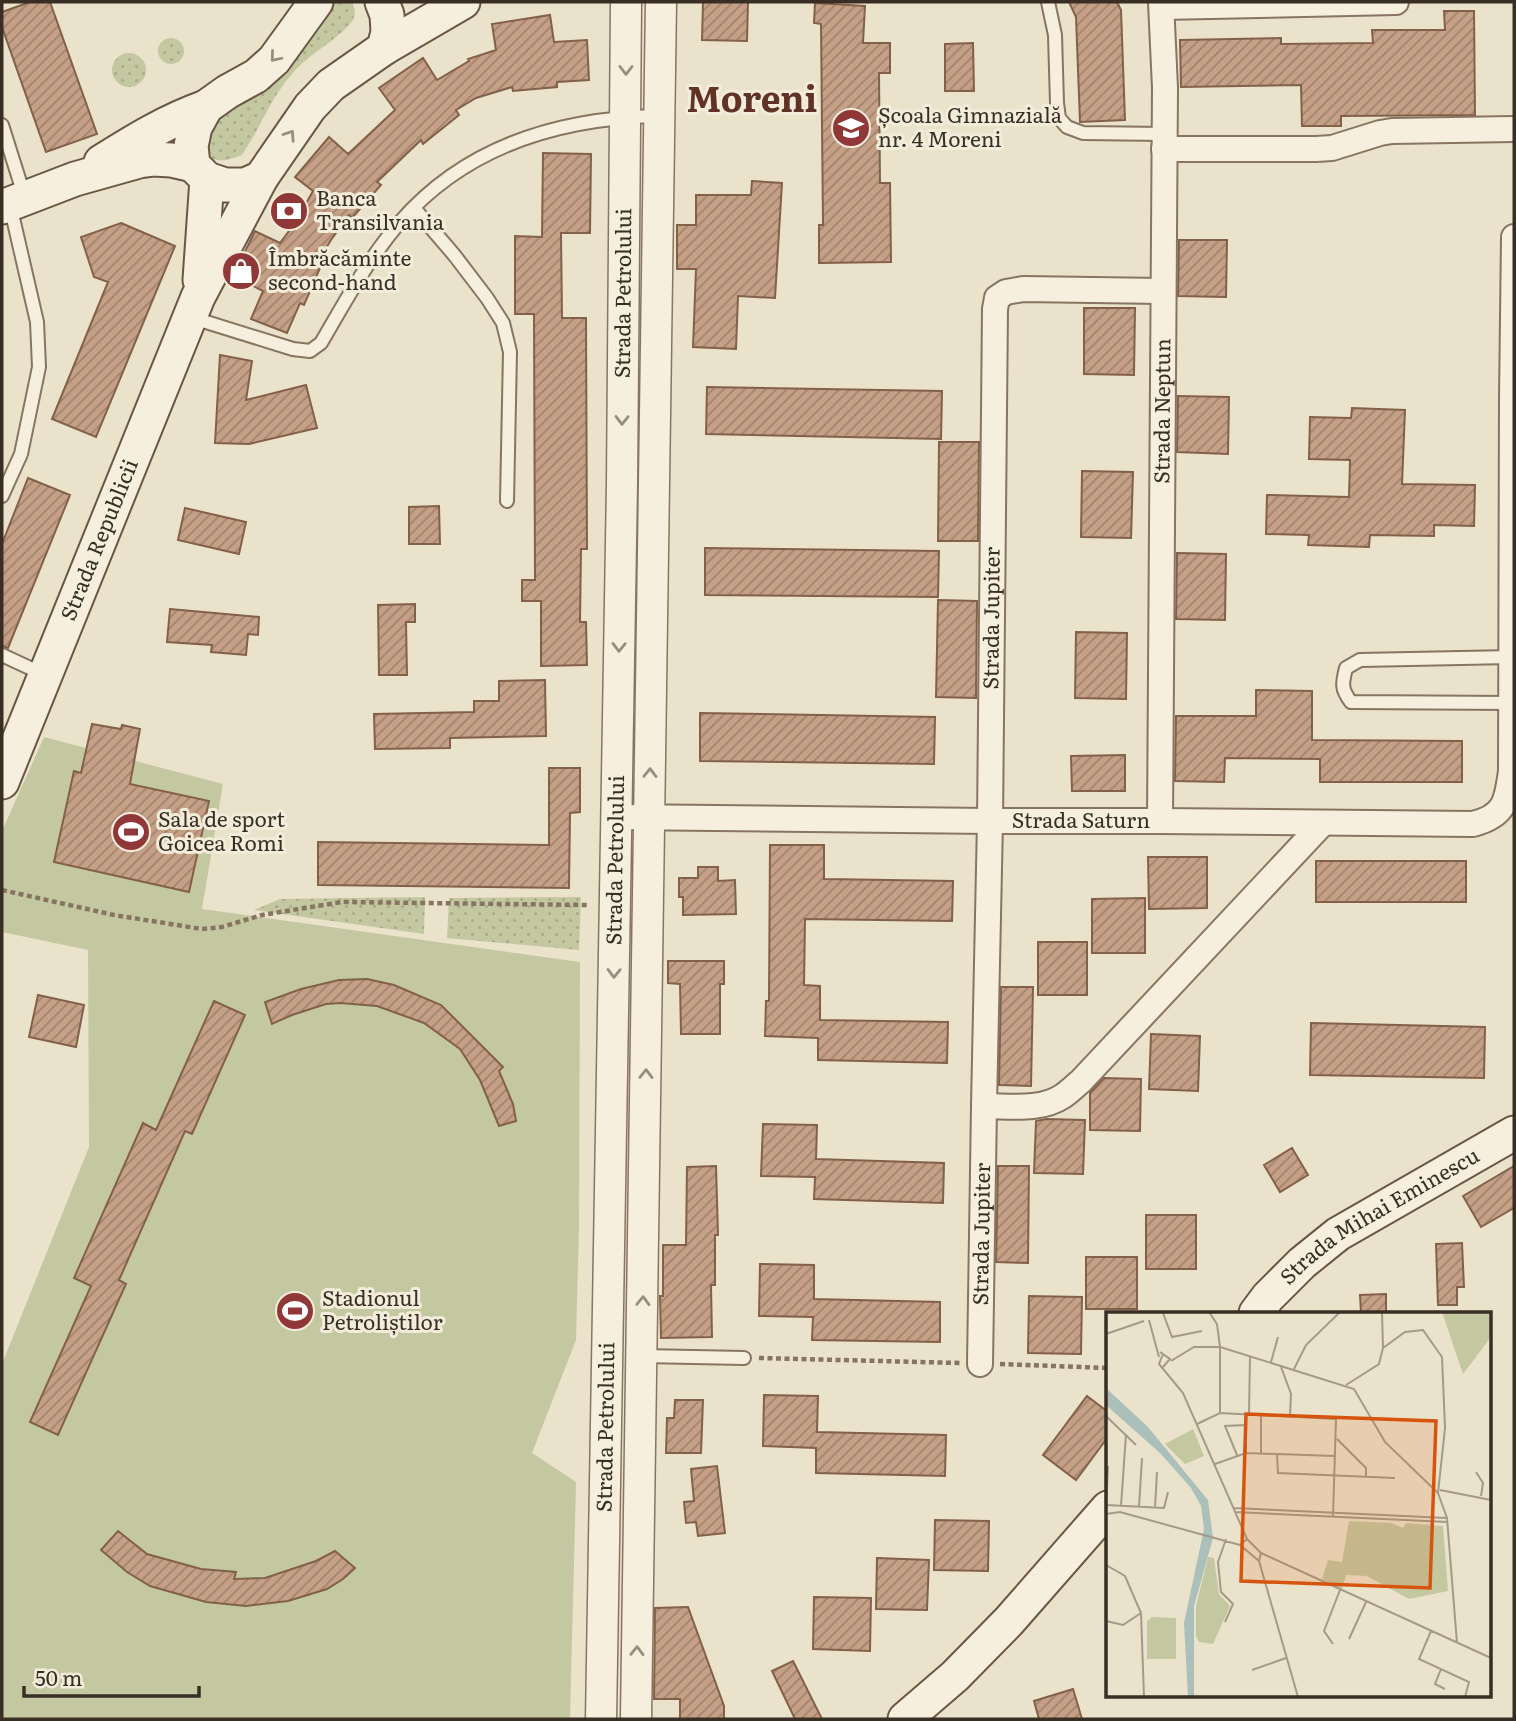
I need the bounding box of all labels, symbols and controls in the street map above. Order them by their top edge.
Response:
one-way arrow [271,48,283,61]
one-way arrow [618,65,634,76]
district label: Moreni [687,71,817,123]
place label: Școala Gimnazială nr. 4 Moreni [878,98,1063,153]
school or university icon: Școala Gimnazială nr. 4 Moreni [830,107,872,149]
one-way arrow [282,130,295,143]
place label: Banca Transilvania [316,181,445,236]
bank icon: Banca Transilvania [268,190,310,232]
street label: Strada Petrolului [605,208,637,378]
place label: Îmbrăcăminte second-hand [268,241,412,296]
shop icon: Îmbrăcăminte second-hand [220,250,262,292]
street label: Strada Neptun [1144,338,1176,484]
one-way arrow [614,415,630,426]
street label: Strada Republicii [51,454,144,625]
street label: Strada Jupiter [973,547,1006,690]
one-way arrow [611,643,627,653]
one-way arrow [642,767,658,777]
street label: Strada Petrolului [596,775,630,945]
place label: Sala de sport Goicea Romi [158,802,285,857]
street label: Strada Saturn [1012,803,1150,834]
sports icon: Sala de sport Goicea Romi [110,811,152,853]
one-way arrow [606,968,622,979]
one-way arrow [638,1068,654,1078]
street label: Strada Mihai Eminescu [1271,1138,1484,1290]
street label: Strada Jupiter [963,1162,996,1306]
place label: Stadionul Petroliștilor [322,1281,443,1336]
sports icon: Stadionul Petroliștilor [274,1290,316,1332]
one-way arrow [635,1295,650,1306]
inset map [1106,1312,1492,1696]
street label: Strada Petrolului [587,1342,620,1512]
one-way arrow [629,1645,645,1656]
scale bar [24,1654,200,1698]
text: 50 m [35,1661,82,1692]

